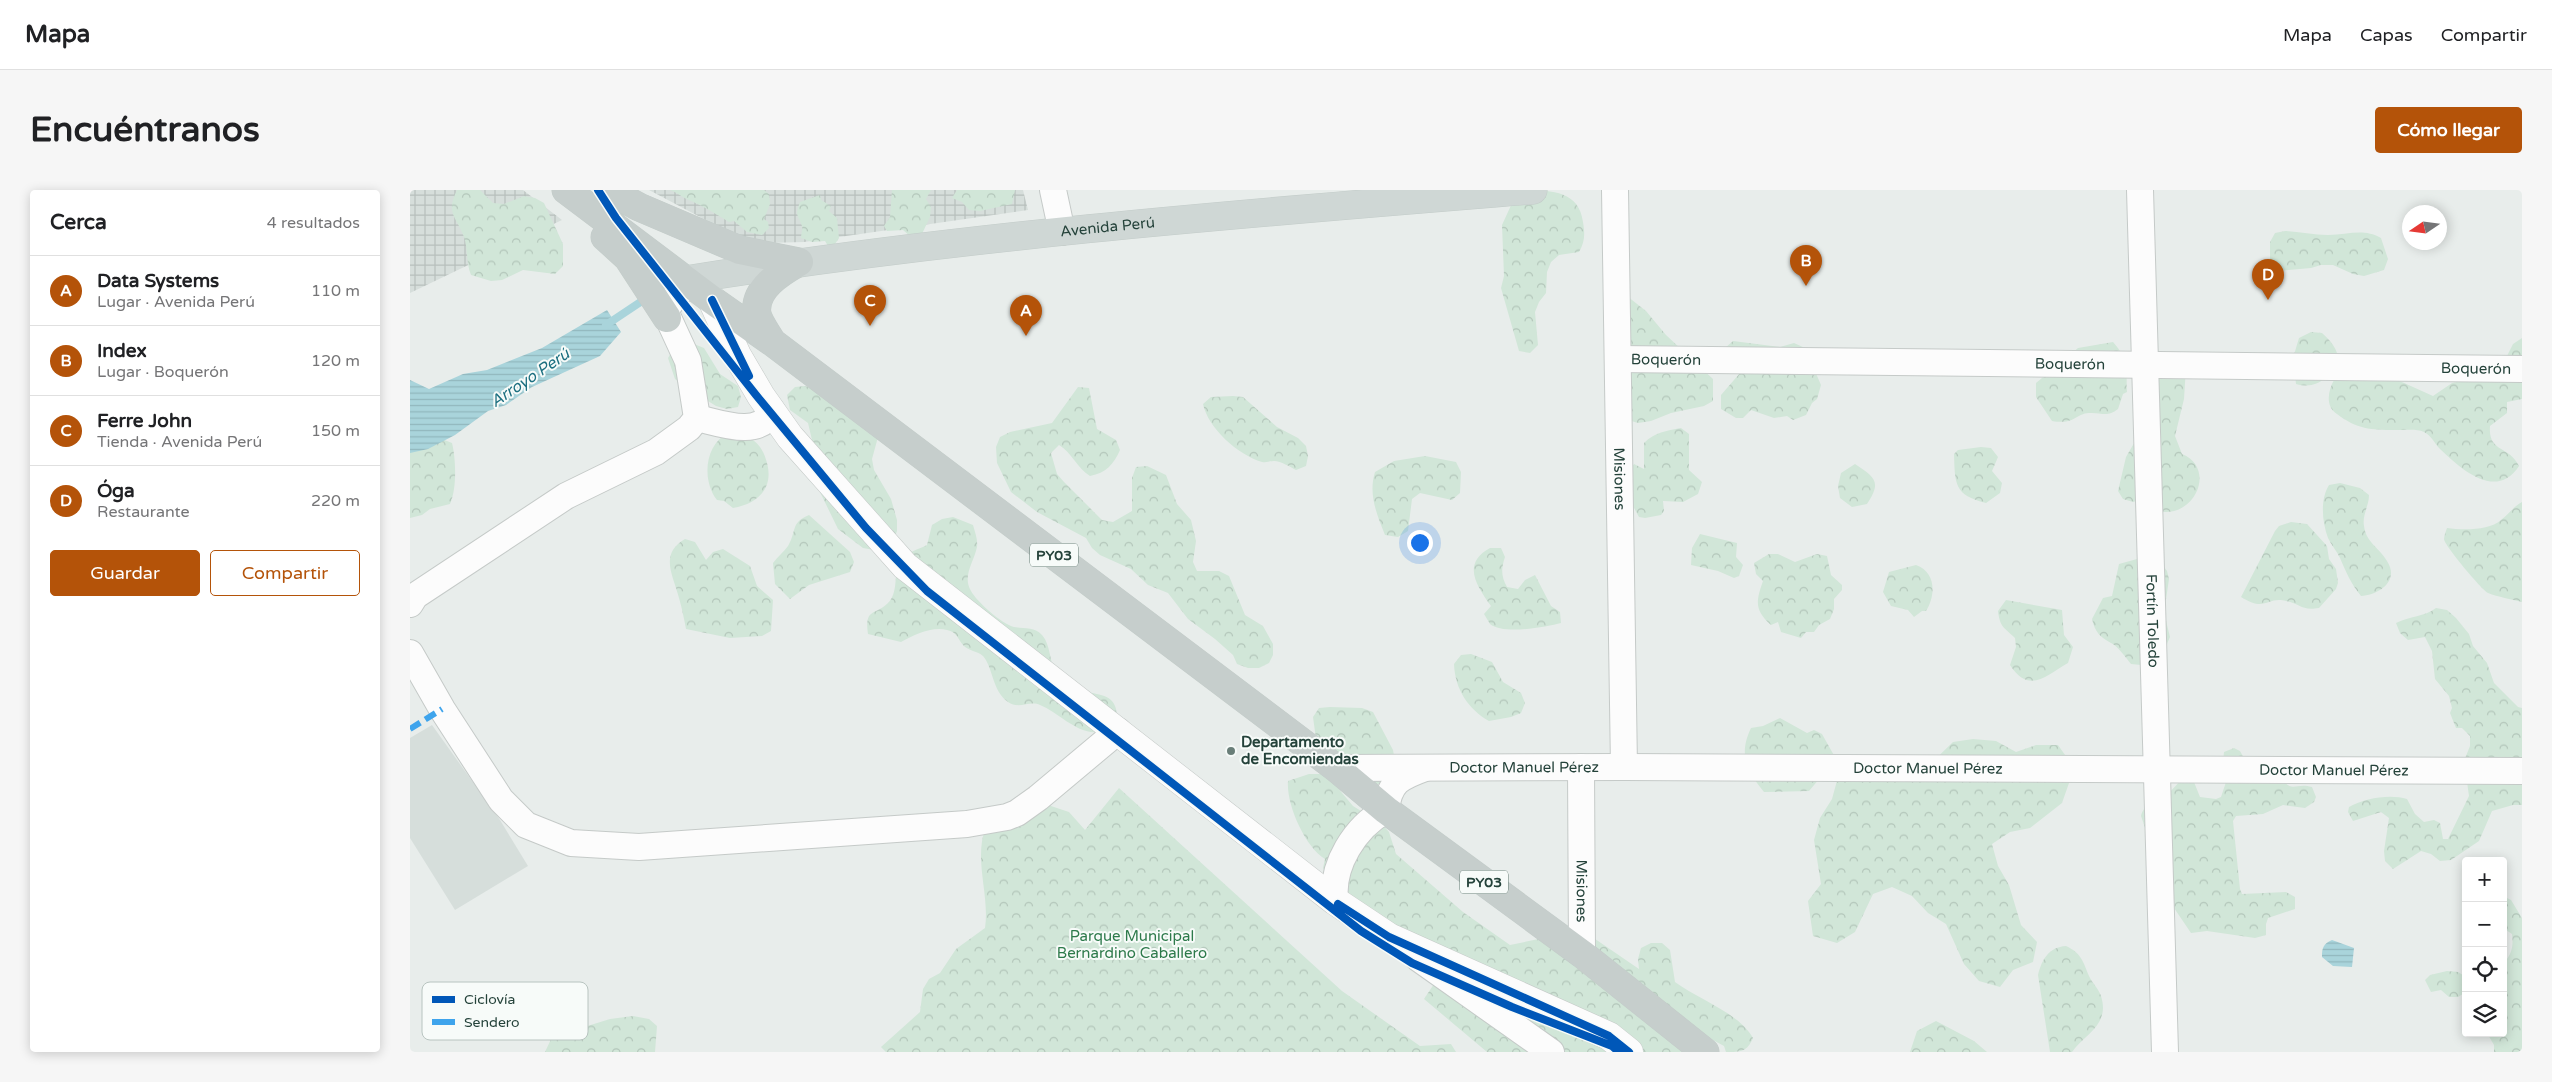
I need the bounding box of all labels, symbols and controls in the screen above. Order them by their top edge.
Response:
text: Mapa [25,20,90,49]
text: Mapa [2283,24,2332,46]
text: Capas [2360,24,2413,46]
text: Compartir [2441,24,2527,46]
button: Cómo llegar [2375,107,2522,153]
text: Encuéntranos [30,109,260,151]
north arrow [2402,205,2447,250]
text: Cerca [50,210,107,235]
text: 4 resultados [267,213,360,233]
street label: Avenida Perú [1059,213,1156,241]
pin: B [1790,245,1822,286]
pin: D [2252,259,2284,300]
text: Data Systems [97,270,219,292]
text: A [60,281,72,301]
text: 110 m [311,281,360,301]
pin: C [854,285,886,326]
text: Lugar · Avenida Perú [97,292,255,312]
pin: A [1010,295,1042,336]
text: Index [97,340,147,362]
water label: Arroyo Perú [487,343,574,412]
street label: Boquerón [1631,350,1701,369]
text: B [60,351,72,371]
text: 120 m [311,351,360,371]
street label: Boquerón [2035,355,2105,373]
street label: Boquerón [2441,359,2511,378]
text: Lugar · Boquerón [97,362,229,382]
text: Ferre John [97,410,192,432]
text: C [60,421,72,441]
text: 150 m [311,421,360,441]
text: Tienda · Avenida Perú [97,432,262,452]
street label: Misiones [1610,447,1629,511]
text: Óga [97,480,135,502]
text: D [60,491,72,511]
text: 220 m [311,491,360,511]
text: Restaurante [97,502,190,522]
your location [1407,530,1433,556]
road number: PY03 [1030,544,1078,566]
button: Guardar [50,550,200,596]
button: Compartir [210,550,360,596]
street label: Fortín Toledo [2142,574,2163,668]
place label: Departamento de Encomiendas [1241,733,1359,768]
marker: Departamento de Encomiendas [1225,745,1237,757]
street label: Doctor Manuel Pérez [1449,758,1599,777]
street label: Doctor Manuel Pérez [1853,759,2003,778]
street label: Doctor Manuel Pérez [2259,761,2409,779]
map controls [2462,857,2507,1037]
button: + [2462,857,2507,902]
street label: Misiones [1572,859,1591,923]
road number: PY03 [1460,870,1508,894]
button: − [2462,902,2507,947]
park label: Parque Municipal Bernardino Caballero [1057,927,1207,962]
button: locate [2462,947,2507,992]
legend [422,982,588,1040]
text: Ciclovía [464,991,515,1008]
button: layers [2462,992,2507,1037]
text: Sendero [464,1014,520,1031]

